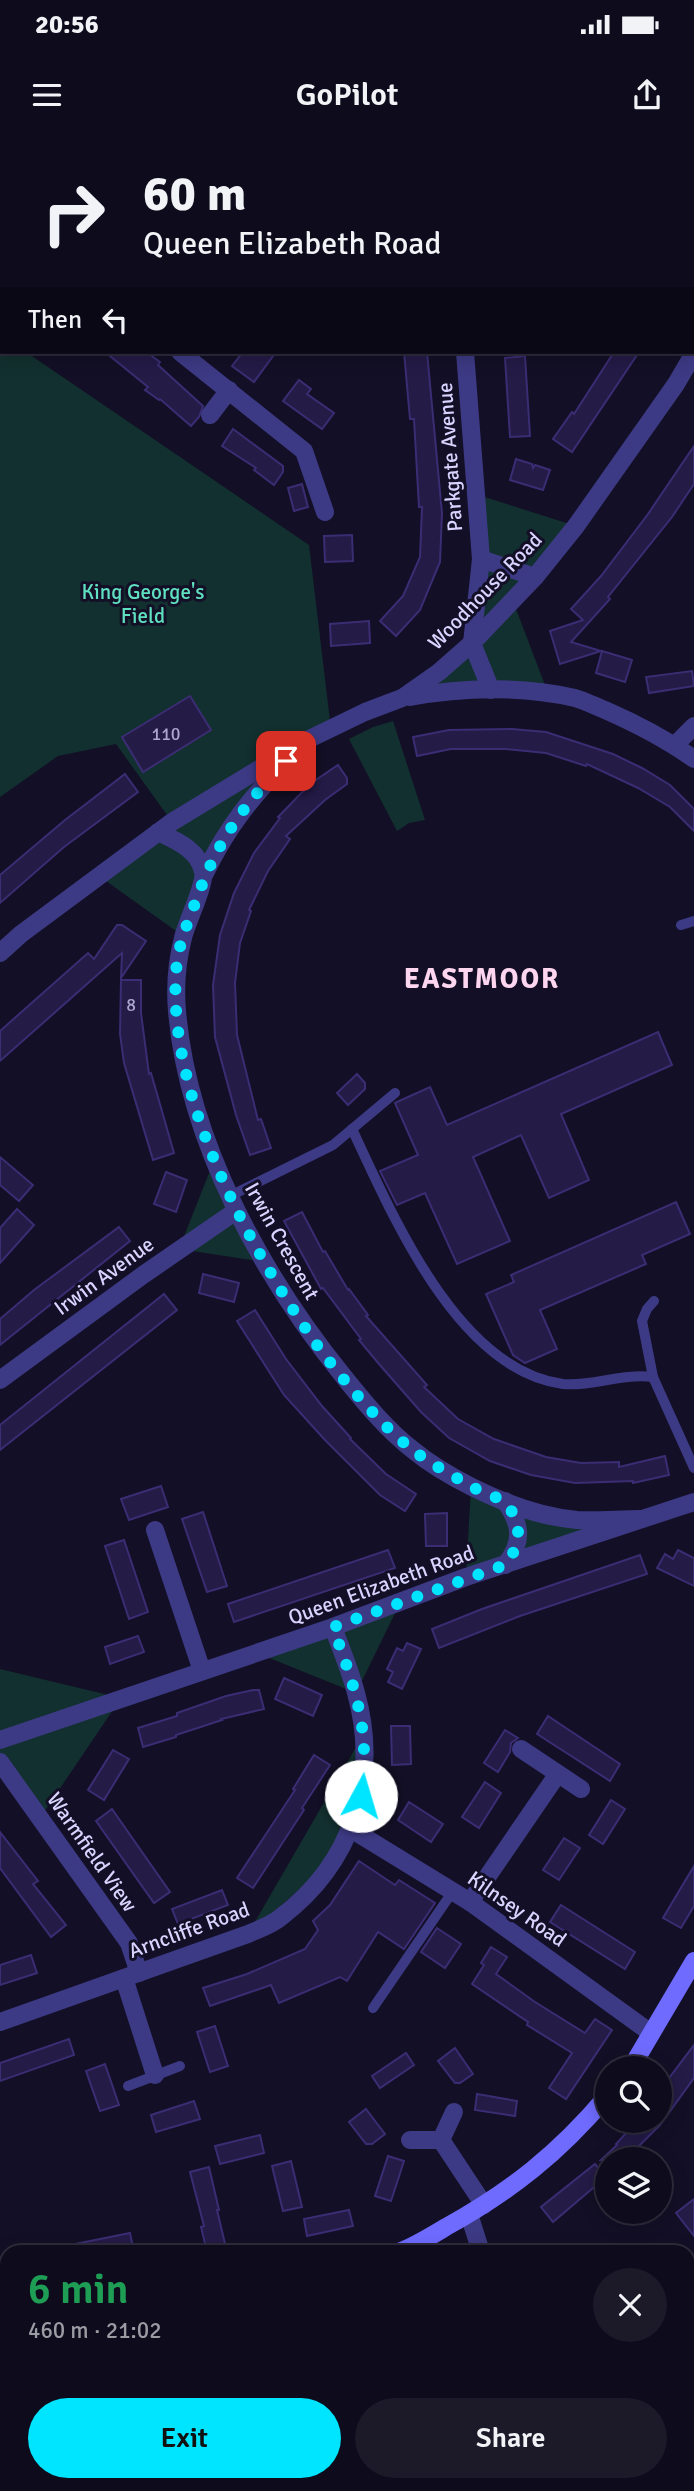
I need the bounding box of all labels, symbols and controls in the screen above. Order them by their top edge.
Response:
text: 20:56 [35,9,99,41]
text: GoPilot [296,75,398,114]
icon: menu [28,76,66,114]
icon: share [628,76,666,114]
text: 60 m [143,164,246,224]
icon: right [28,168,119,259]
text: Queen Elizabeth Road [143,224,441,263]
icon: left [96,301,134,339]
text: Then [28,304,82,336]
street label: Parkgate Avenue [432,381,468,533]
street label: Woodhouse Road [422,527,548,655]
park label: King George's Field [82,579,204,629]
house number: 110 [151,723,181,745]
pin [256,731,316,791]
icon: arrive [267,742,305,780]
district label: EASTMOOR [404,962,560,996]
house number: 8 [126,994,136,1016]
street label: Irwin Crescent [239,1178,325,1304]
street label: Irwin Avenue [49,1231,159,1321]
street label: Queen Elizabeth Road [285,1539,477,1631]
position arrow [324,1759,398,1833]
street label: Warmfield View [41,1787,143,1917]
street label: Kilnsey Road [463,1865,571,1953]
street label: Arncliffe Road [125,1896,253,1964]
map controls [595,2056,672,2224]
button: search [595,2056,672,2133]
button: layers [595,2147,672,2224]
text: 6 min [28,2264,129,2315]
button: close [593,2268,667,2342]
text: 460 m · 21:02 [28,2316,162,2345]
button: Exit [28,2398,341,2478]
button: Share [355,2398,667,2478]

